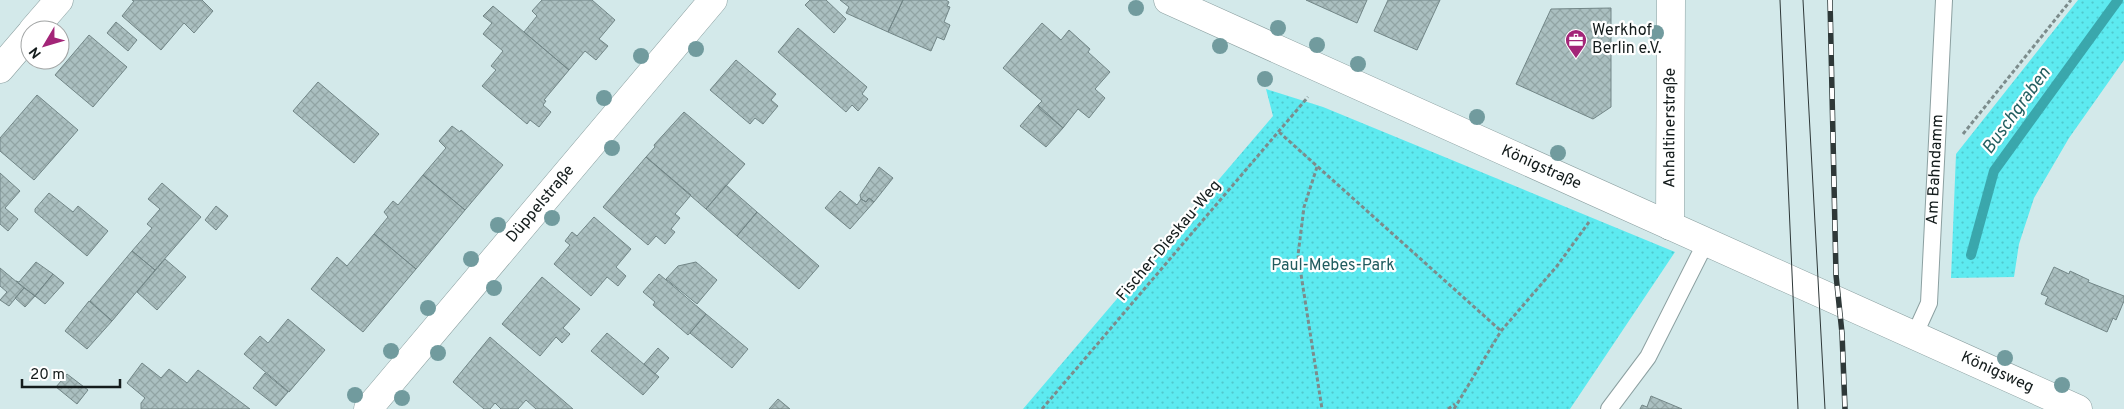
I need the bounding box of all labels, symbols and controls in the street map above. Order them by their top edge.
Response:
north arrow [20,20,70,70]
place label: Werkhof Berlin e.V. [1592,21,1662,59]
office icon: Werkhof Berlin e.V. [1564,28,1588,59]
text: N [26,43,46,61]
water label: Buschgraben [1978,63,2056,159]
street label: Anhaltinerstraße [1660,68,1681,188]
street label: Am Bahndamm [1923,114,1948,225]
street label: Königstraße [1498,141,1584,194]
street label: Düppelstraße [502,161,579,247]
street label: Fischer-Dieskau-Weg [1112,176,1226,306]
park label: Paul-Mebes-Park [1271,256,1395,276]
street label: Königsweg [1957,348,2037,398]
scale bar [22,356,120,388]
text: 20 m [30,366,65,385]

